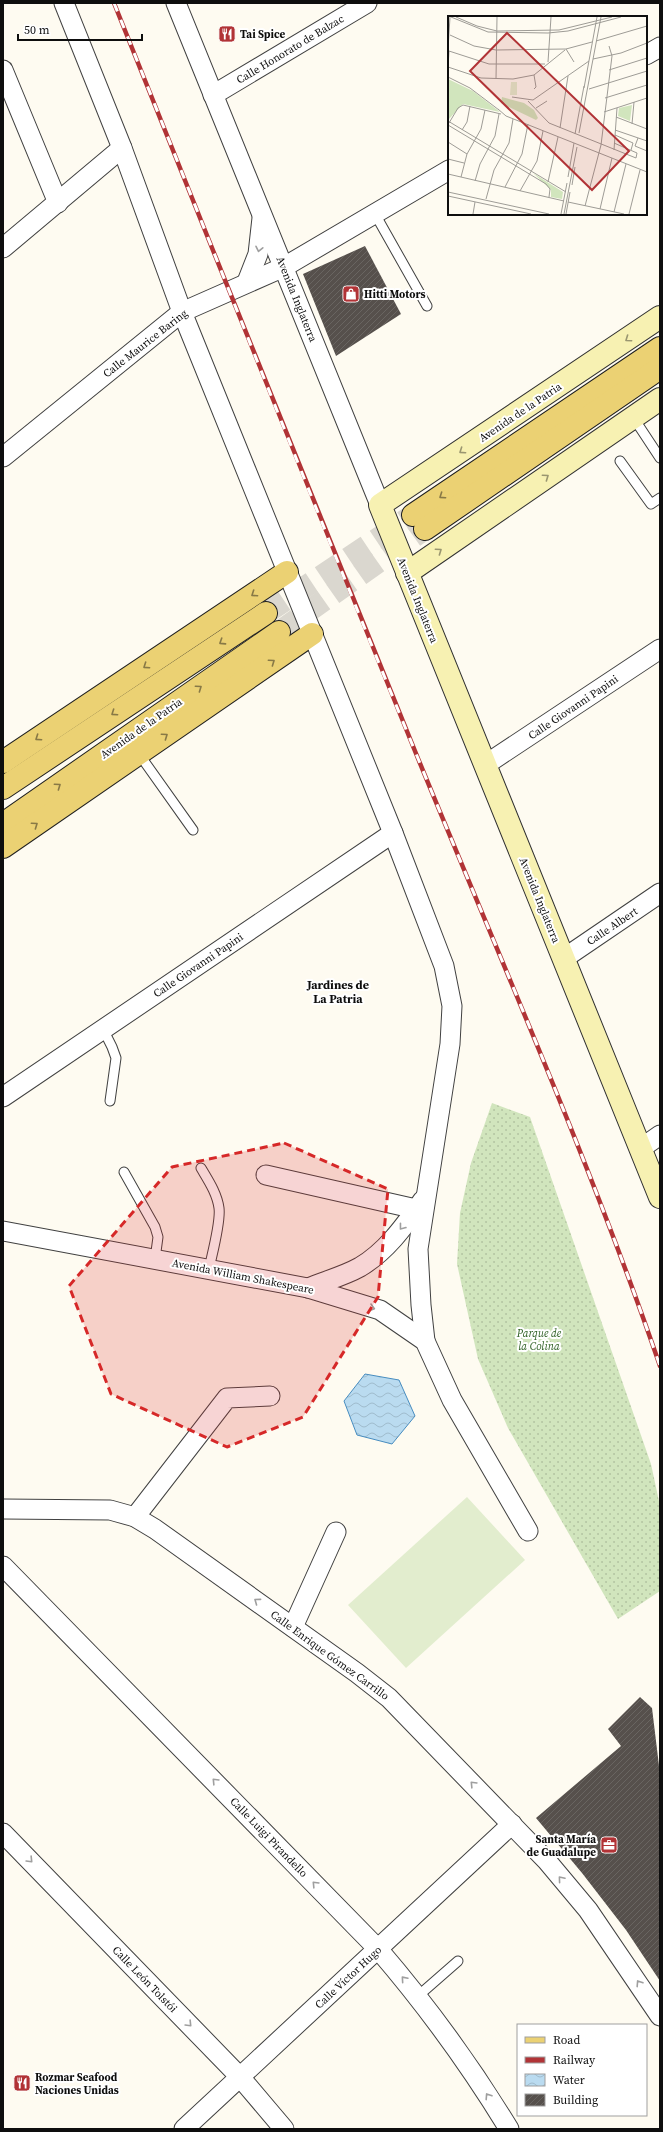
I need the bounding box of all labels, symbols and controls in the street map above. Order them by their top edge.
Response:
street label: Calle Honorato de Balzac [234,11,347,88]
scale bar [18,16,142,42]
inset map [448,16,647,215]
text: 50 m [24,22,50,38]
restaurant icon: Tai Spice [217,24,237,44]
place label: Tai Spice [240,27,286,42]
one-way arrow [255,246,263,253]
street label: Avenida Inglaterra [273,254,321,344]
shop icon: Hitti Motors [341,284,361,304]
place label: Hitti Motors [364,287,425,302]
street label: Calle Maurice Baring [100,306,191,381]
one-way arrow [625,334,632,342]
street label: Avenida de la Patria [476,379,565,446]
one-way arrow [459,446,466,454]
one-way arrow [542,475,549,482]
one-way arrow [440,491,447,498]
one-way arrow [435,549,442,556]
street label: Avenida Inglaterra [394,555,442,645]
one-way arrow [252,589,259,596]
one-way arrow [219,637,226,645]
one-way arrow [268,659,275,667]
one-way arrow [143,661,150,669]
street label: Calle Giovanni Papini [525,672,621,743]
one-way arrow [195,685,202,693]
street label: Avenida de la Patria [97,694,186,762]
one-way arrow [111,709,118,716]
one-way arrow [35,733,42,741]
one-way arrow [161,733,168,741]
one-way arrow [54,783,61,791]
one-way arrow [31,822,38,830]
street label: Avenida Inglaterra [516,855,564,945]
street label: Calle Albert [584,904,641,949]
street label: Calle Giovanni Papini [150,930,246,1001]
district label: Jardines de La Patria [306,977,369,1007]
one-way arrow [400,1223,407,1230]
street label: Avenida William Shakespeare [171,1255,316,1298]
one-way arrow [369,1303,375,1311]
park label: Parque de la Colina [516,1326,562,1354]
one-way arrow [254,1599,261,1606]
street label: Calle Enrique Gómez Carrillo [267,1607,392,1704]
one-way arrow [212,1778,220,1786]
one-way arrow [470,1781,477,1789]
street label: Calle Luigi Pirandello [227,1794,311,1881]
place label: Santa María de Guadalupe [527,1832,596,1860]
office icon: Santa María de Guadalupe [599,1835,619,1855]
one-way arrow [25,1855,33,1863]
one-way arrow [559,1876,566,1883]
one-way arrow [312,1881,320,1889]
street label: Calle León Tolstói [109,1943,180,2016]
street label: Calle Víctor Hugo [312,1943,385,2012]
one-way arrow [401,1976,409,1984]
one-way arrow [636,1980,644,1987]
one-way arrow [184,2019,192,2027]
legend [517,2024,647,2116]
text: Road [553,2032,580,2048]
text: Railway [553,2052,596,2068]
place label: Rozmar Seafood Naciones Unidas [35,2070,119,2098]
text: Water [553,2072,585,2088]
restaurant icon: Rozmar Seafood Naciones Unidas [12,2073,32,2093]
text: Building [553,2092,598,2108]
one-way arrow [485,2093,493,2100]

